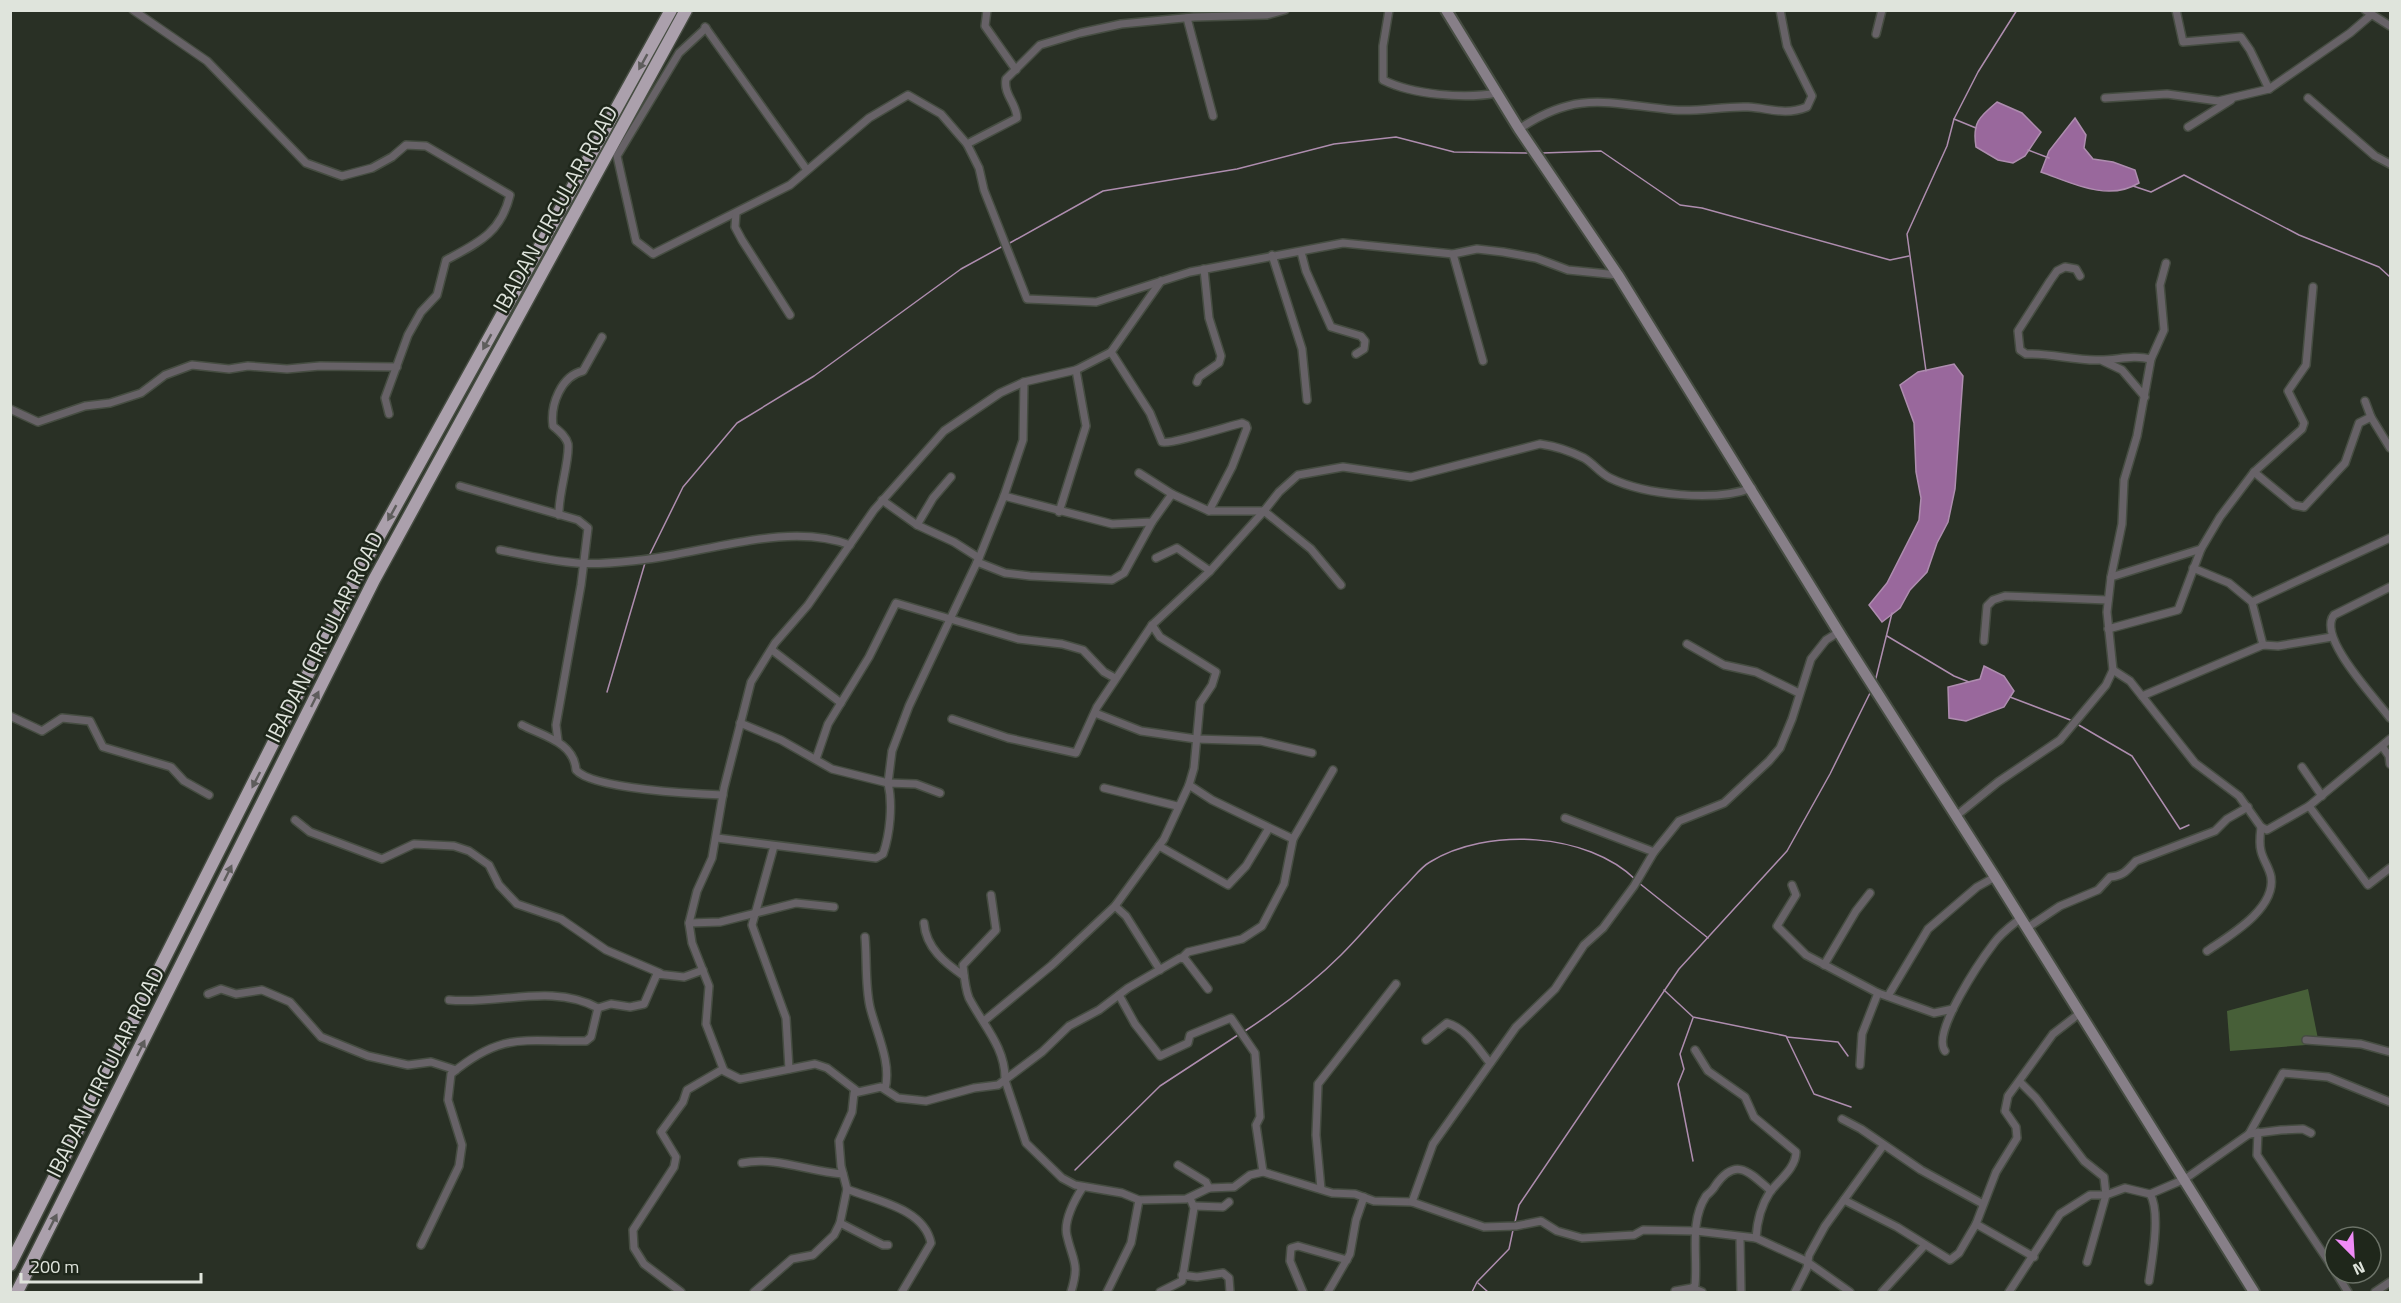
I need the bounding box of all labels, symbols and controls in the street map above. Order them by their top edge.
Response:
one-way arrow [638,54,648,71]
street label: IBADAN CIRCULAR ROAD [484,99,626,319]
one-way arrow [482,334,492,351]
one-way arrow [387,505,397,522]
street label: IBADAN CIRCULAR ROAD [256,526,392,748]
one-way arrow [310,690,320,707]
one-way arrow [251,771,261,788]
one-way arrow [223,865,233,882]
street label: IBADAN CIRCULAR ROAD [37,961,173,1183]
one-way arrow [136,1039,146,1056]
one-way arrow [48,1213,58,1230]
north arrow [2323,1225,2383,1285]
scale bar [21,1246,201,1284]
text: 200 m [30,1253,79,1280]
text: N [2349,1255,2369,1282]

